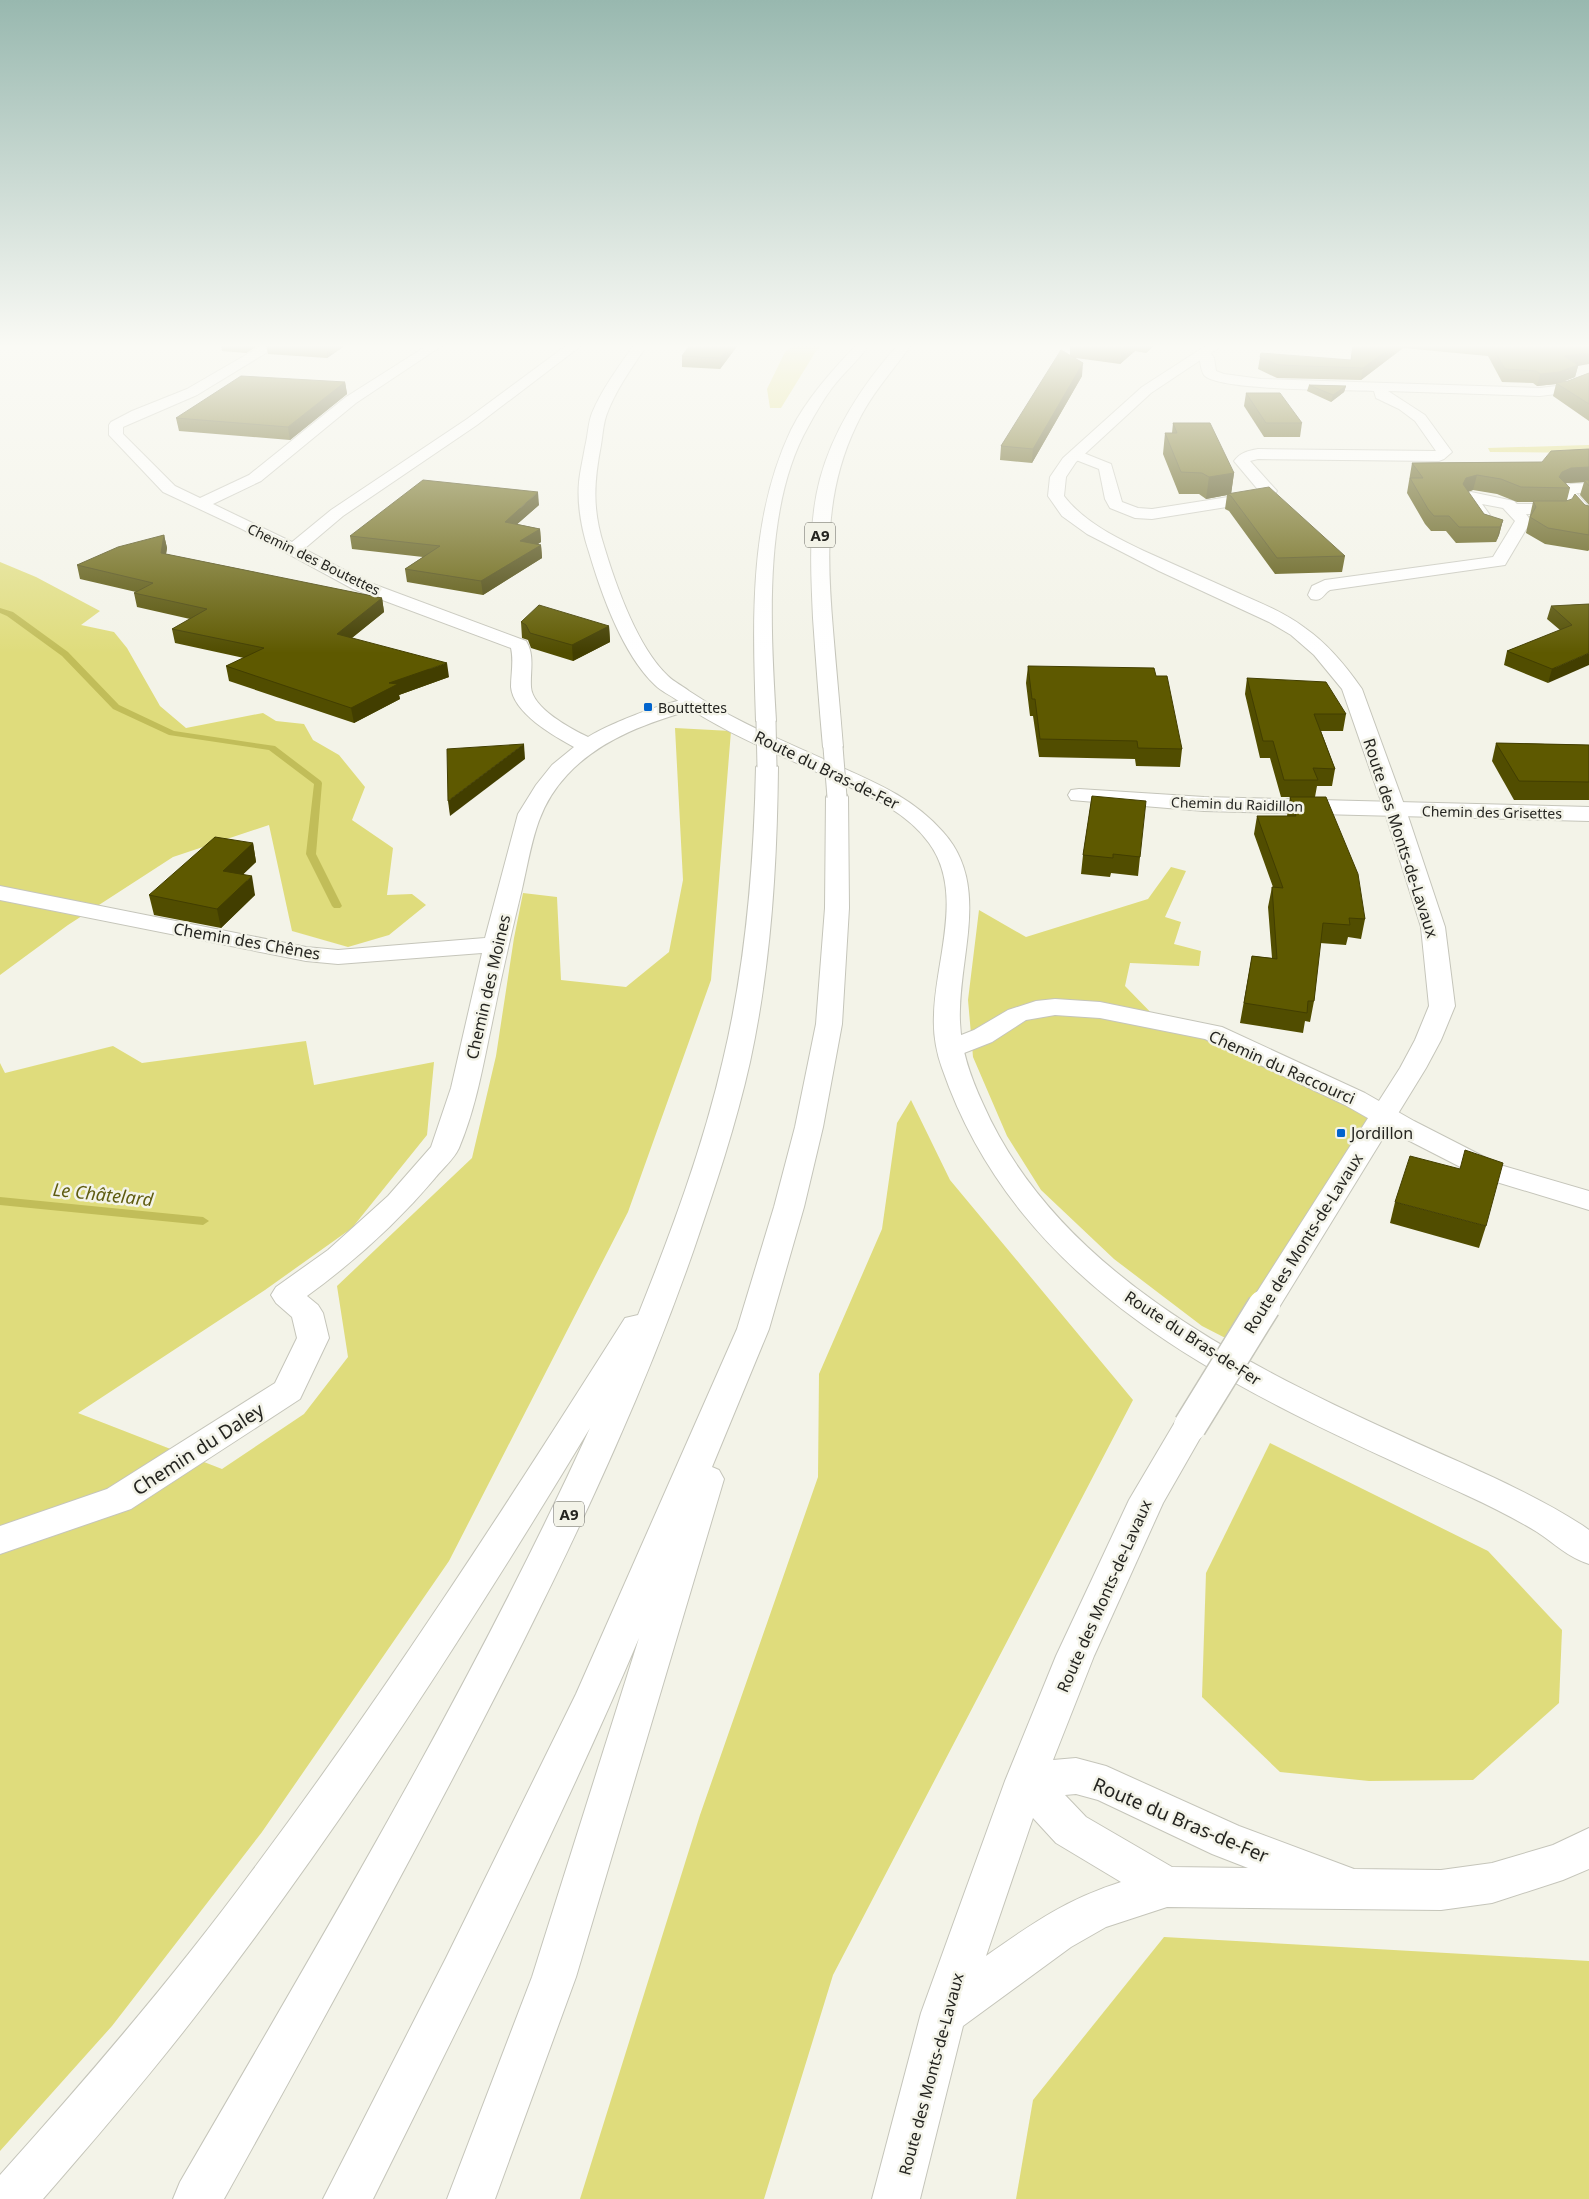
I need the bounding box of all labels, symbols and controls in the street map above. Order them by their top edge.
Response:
street label: Chemin des Boutettes [245,519,384,599]
road number: A9 [805,522,835,548]
place label: Bouttettes [658,698,727,717]
marker: Bouttettes [642,701,654,713]
street label: Route du Bras-de-Fer [751,725,904,815]
street label: Route des Monts-de-Lavaux [1358,735,1444,941]
street label: Chemin du Raidillon [1171,792,1303,816]
street label: Chemin des Grisettes [1422,801,1563,823]
street label: Chemin des Moines [461,913,515,1061]
street label: Chemin des Chênes [172,917,322,965]
street label: Chemin du Raccourci [1205,1025,1359,1109]
place label: Jordillon [1349,1122,1413,1144]
marker: Jordillon [1335,1127,1347,1139]
street label: Route des Monts-de-Lavaux [1238,1148,1368,1337]
water label: Le Châtelard [52,1177,155,1211]
street label: Route du Bras-de-Fer [1120,1286,1266,1391]
street label: Chemin du Daley [127,1397,269,1501]
street label: Route des Monts-de-Lavaux [1052,1496,1157,1696]
road number: A9 [554,1502,584,1526]
street label: Route du Bras-de-Fer [1089,1771,1273,1869]
street label: Route des Monts-de-Lavaux [893,1970,969,2178]

